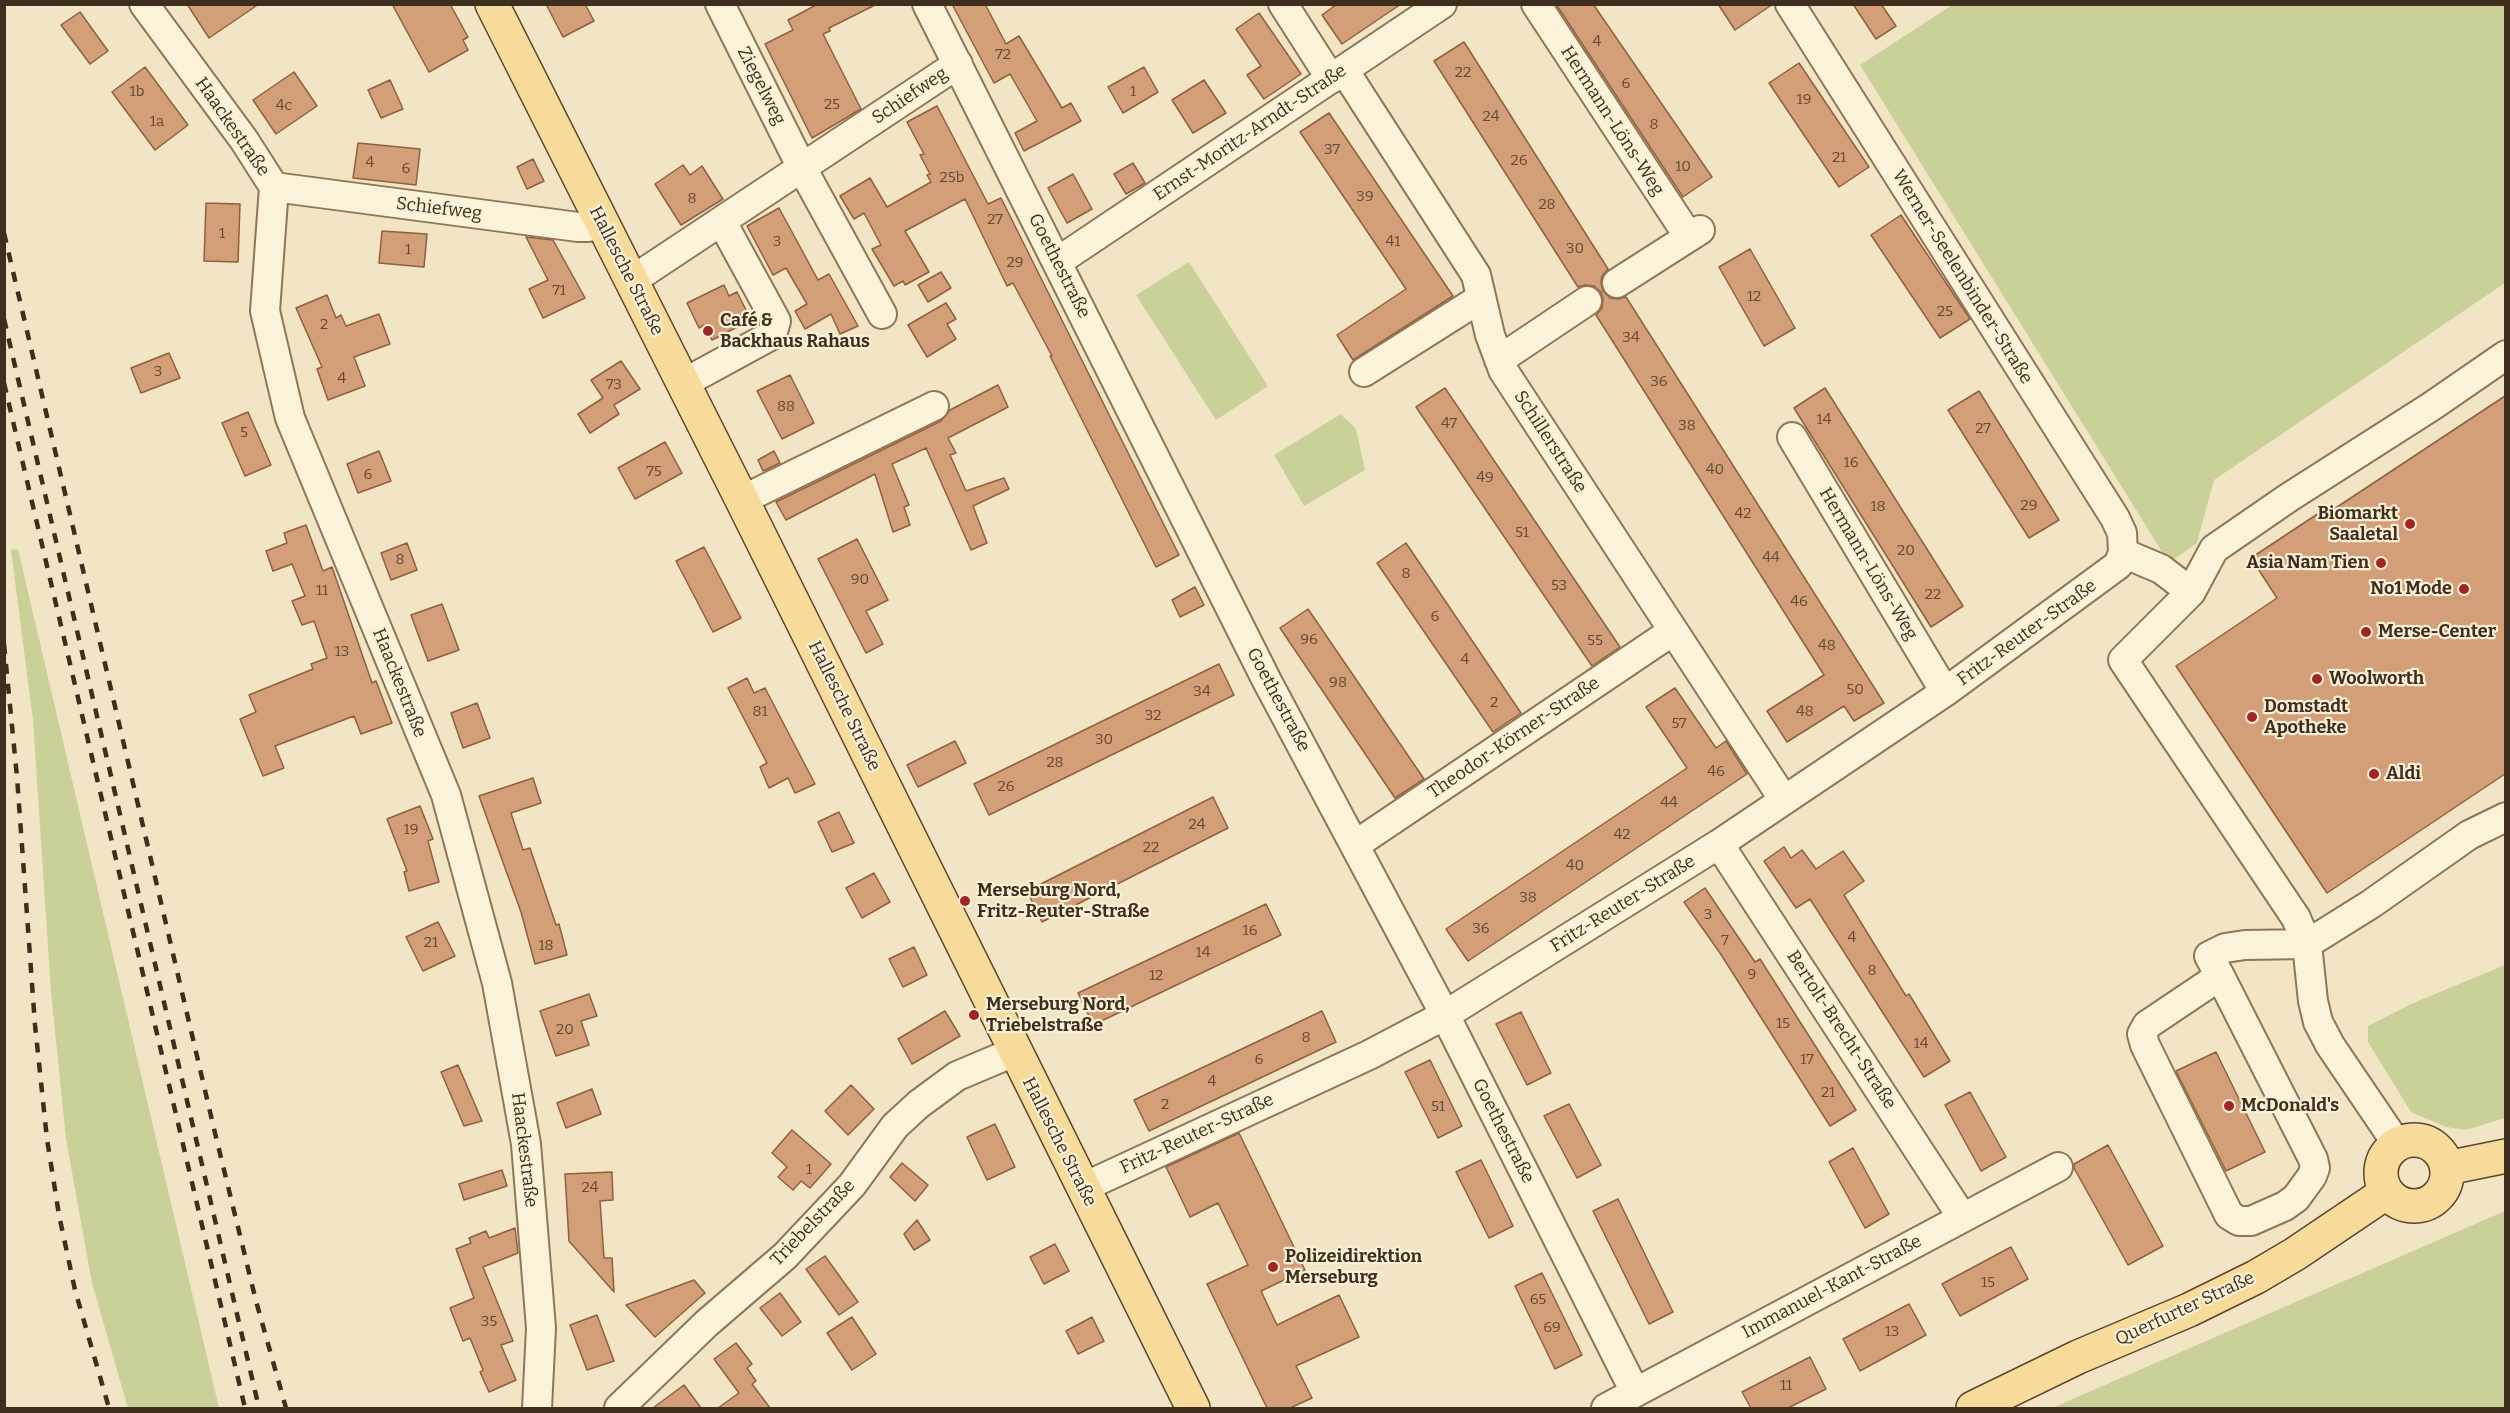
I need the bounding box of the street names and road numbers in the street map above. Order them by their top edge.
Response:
street label: Hermann-Löns-Weg [1556,42,1668,200]
street label: Ziegelweg [732,43,790,129]
street label: Ernst-Moritz-Arndt-Straße [1149,60,1351,206]
street label: Schiefweg [868,63,952,129]
street label: Haackestraße [190,73,274,181]
street label: Werner-Seelenbinder-Straße [1887,166,2037,388]
street label: Schiefweg [395,193,483,225]
street label: Hallesche Straße [584,203,668,339]
street label: Goethestraße [1023,210,1095,322]
street label: Schillerstraße [1509,387,1591,497]
street label: Hermann-Löns-Weg [1814,484,1922,644]
street label: Fritz-Reuter-Straße [1953,575,2101,691]
street label: Haackestraße [367,625,431,741]
street label: Hallesche Straße [803,637,885,775]
street label: Goethestraße [1242,644,1314,756]
street label: Theodor-Körner-Straße [1424,673,1604,803]
street label: Fritz-Reuter-Straße [1547,851,1699,957]
street label: Bertolt-Brecht-Straße [1782,947,1900,1113]
street label: Hallesche Straße [1017,1074,1101,1210]
street label: Goethestraße [1467,1075,1539,1187]
street label: Fritz-Reuter-Straße [1117,1089,1277,1179]
street label: Haackestraße [506,1091,542,1209]
street label: Triebelstraße [766,1175,860,1271]
street label: Immanuel-Kant-Straße [1739,1231,1925,1343]
street label: Querfurter Straße [2112,1267,2258,1351]

